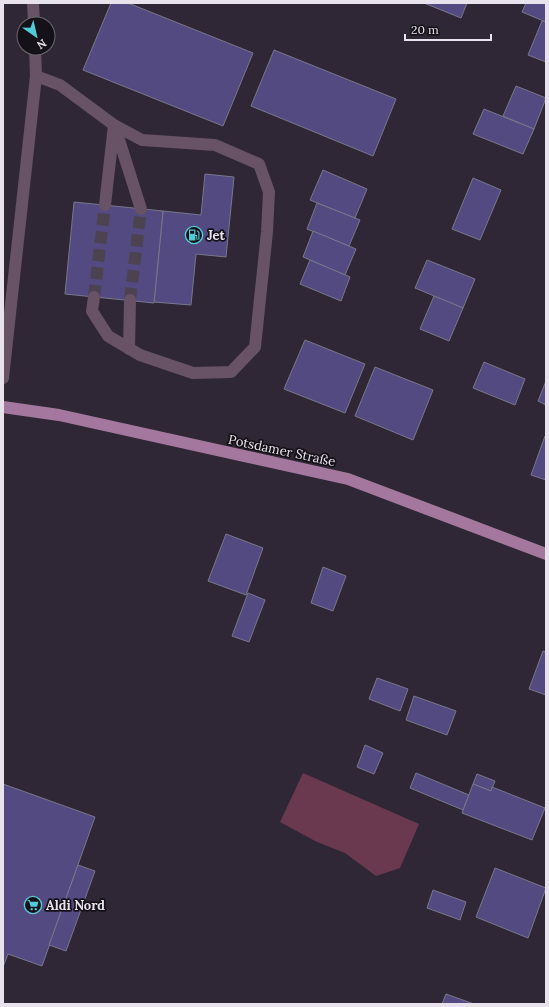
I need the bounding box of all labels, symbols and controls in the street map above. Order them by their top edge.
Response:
north arrow [16,16,56,56]
scale bar [405,16,491,42]
text: 20 m [411,22,439,37]
text: N [34,36,49,53]
fuel station icon: Jet [184,225,204,245]
place label: Jet [207,227,225,244]
street label: Potsdamer Straße [227,431,337,470]
supermarket icon: Aldi Nord [23,895,43,915]
place label: Aldi Nord [46,897,105,914]

